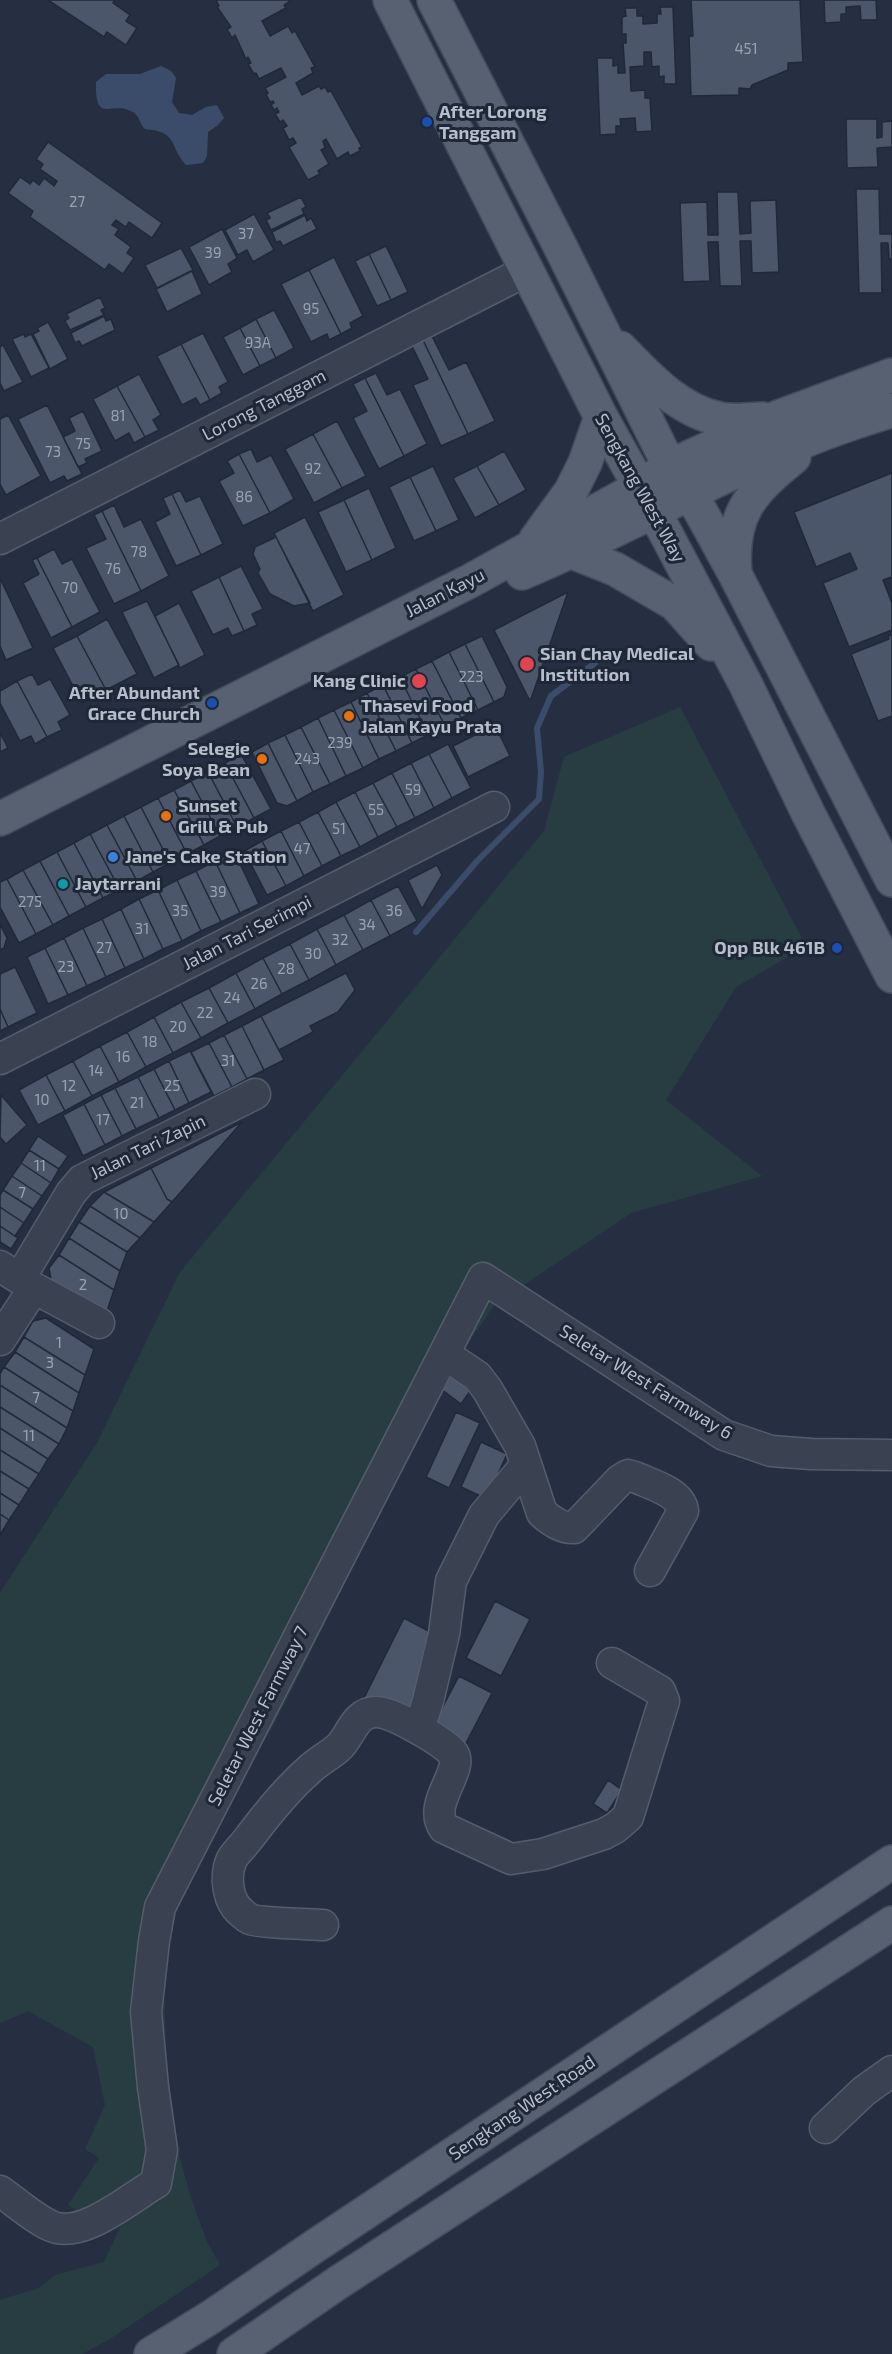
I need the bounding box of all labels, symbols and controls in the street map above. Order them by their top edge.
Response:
house number: 451 [734,40,758,58]
place label: After Lorong Tanggam [439,101,547,144]
marker: After Lorong Tanggam [420,115,434,129]
house number: 27 [69,193,85,211]
house number: 37 [238,225,254,243]
house number: 39 [205,244,221,262]
house number: 95 [303,300,319,318]
house number: 93A [245,334,271,352]
street label: Lorong Tanggam [199,365,329,445]
house number: 81 [110,407,126,425]
street label: Sengkang West Way [590,410,690,566]
house number: 75 [75,435,91,453]
house number: 73 [45,443,61,461]
house number: 92 [304,460,322,478]
house number: 86 [235,488,253,506]
house number: 78 [131,543,147,561]
house number: 76 [105,560,121,578]
street label: Jalan Kayu [402,564,488,622]
house number: 70 [62,579,78,597]
place label: Sian Chay Medical Institution [540,643,694,686]
marker: Sian Chay Medical Institution [518,655,536,673]
house number: 223 [458,668,484,686]
place label: Kang Clinic [313,670,406,692]
marker: Kang Clinic [410,672,428,690]
place label: After Abundant Grace Church [69,682,200,724]
place label: Thasevi Food Jalan Kayu Prata [361,695,502,738]
marker: After Abundant Grace Church [205,696,219,710]
marker: Thasevi Food Jalan Kayu Prata [342,709,356,723]
house number: 239 [327,734,353,752]
place label: Selegie Soya Bean [162,738,250,780]
house number: 243 [294,750,320,768]
marker: Selegie Soya Bean [255,752,269,766]
house number: 59 [405,781,421,799]
place label: Sunset Grill & Pub [178,795,268,838]
house number: 55 [368,801,384,819]
marker: Sunset Grill & Pub [159,809,173,823]
house number: 51 [332,820,346,838]
house number: 47 [294,840,310,858]
place label: Jane's Cake Station [125,846,287,868]
marker: Jane's Cake Station [106,850,120,864]
place label: Jaytarrani [75,873,161,895]
marker: Jaytarrani [56,877,70,891]
house number: 39 [210,883,226,901]
street label: Jalan Tari Serimpi [179,891,315,975]
house number: 275 [18,893,42,911]
house number: 35 [172,902,188,920]
house number: 36 [386,902,402,920]
house number: 34 [358,916,376,934]
house number: 31 [135,920,149,938]
house number: 32 [332,931,348,949]
place label: Opp Blk 461B [714,937,825,959]
house number: 27 [96,939,112,957]
marker: Opp Blk 461B [830,941,844,955]
house number: 30 [304,945,322,963]
house number: 23 [58,958,74,976]
house number: 28 [277,960,295,978]
house number: 26 [250,975,268,993]
house number: 24 [223,989,241,1007]
house number: 22 [197,1004,213,1022]
house number: 20 [169,1018,187,1036]
house number: 18 [142,1033,158,1051]
house number: 16 [116,1048,130,1066]
house number: 31 [221,1052,235,1070]
house number: 14 [88,1062,104,1080]
house number: 12 [62,1077,76,1095]
house number: 25 [164,1077,180,1095]
house number: 10 [34,1091,50,1109]
house number: 21 [130,1094,144,1112]
street label: Jalan Tari Zapin [87,1110,209,1184]
house number: 17 [96,1111,110,1129]
house number: 11 [34,1157,46,1175]
house number: 7 [18,1184,26,1202]
house number: 10 [113,1205,129,1223]
house number: 2 [79,1276,87,1294]
street label: Seletar West Farmway 6 [556,1320,736,1444]
house number: 1 [56,1334,62,1352]
house number: 3 [46,1354,54,1372]
house number: 7 [32,1389,40,1407]
house number: 11 [23,1427,35,1445]
street label: Seletar West Farmway 7 [203,1623,313,1809]
street label: Sengkang West Road [445,2051,599,2165]

